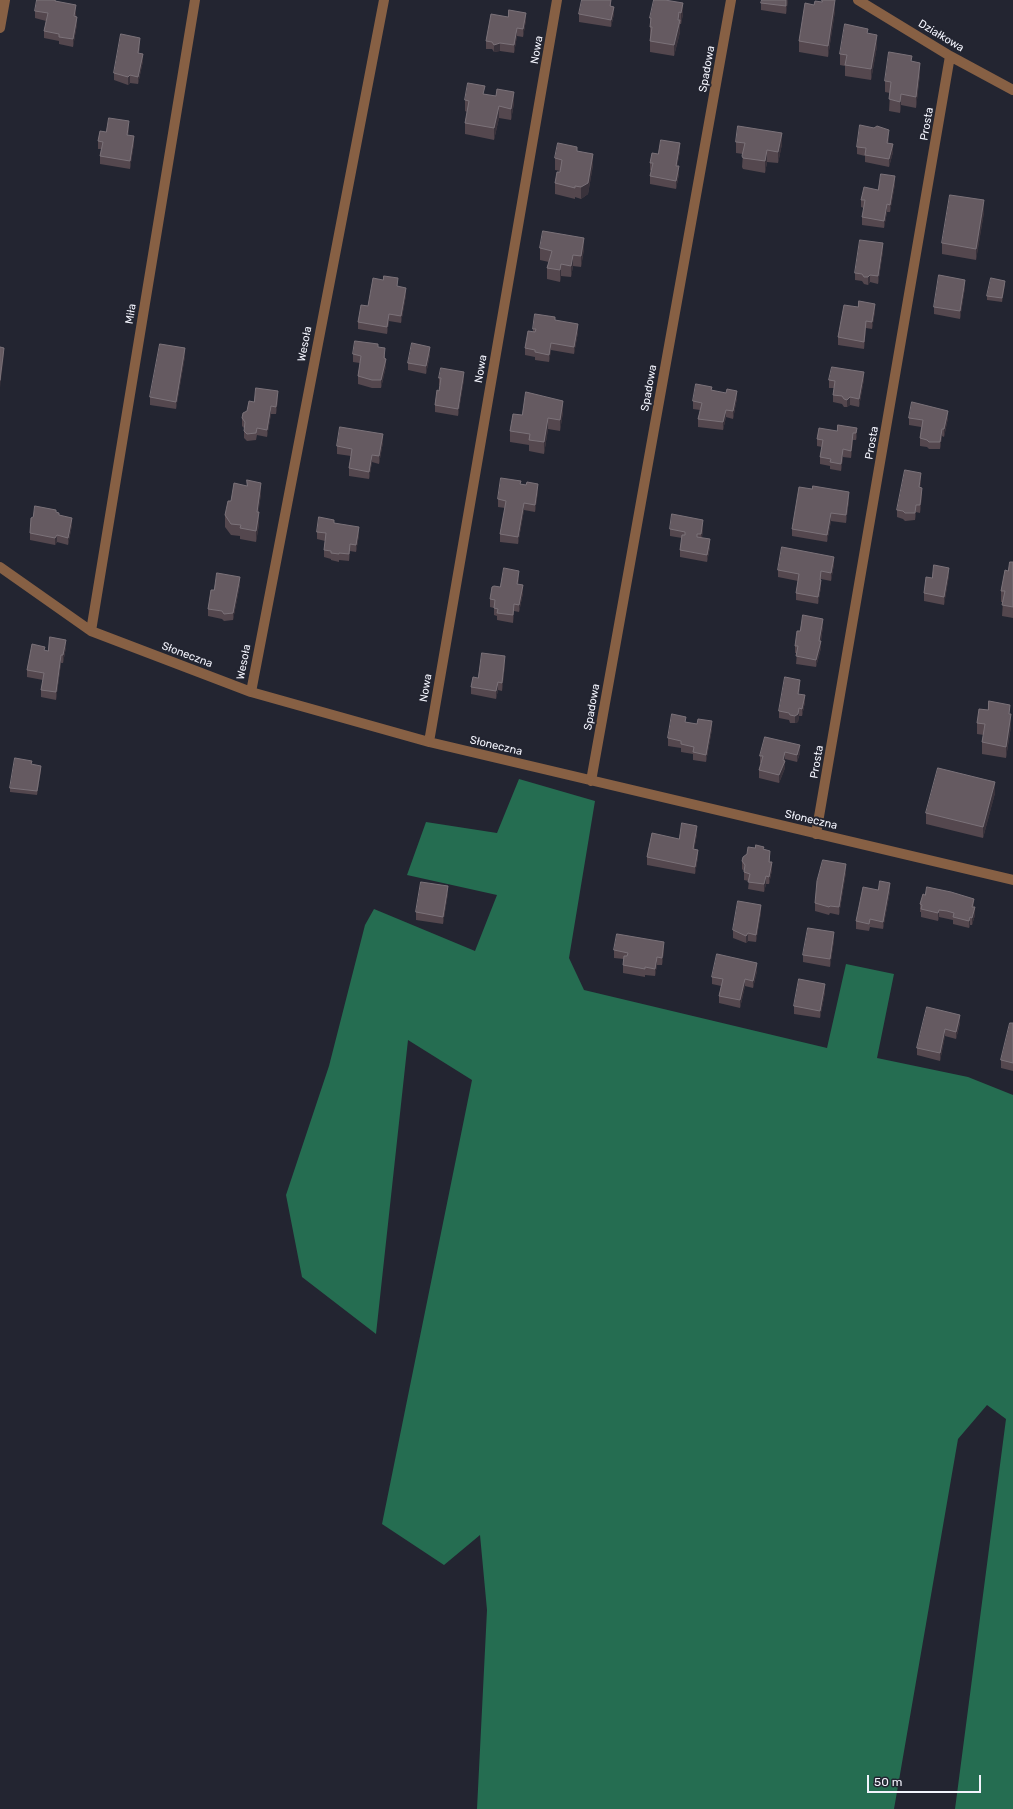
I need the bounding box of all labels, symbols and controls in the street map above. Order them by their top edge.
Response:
street label: Działkowa [916,17,966,55]
street label: Nowa [528,35,546,65]
street label: Spadowa [696,45,718,93]
street label: Prosta [918,106,936,142]
street label: Miła [123,303,139,325]
street label: Wesoła [295,325,315,363]
street label: Nowa [472,354,490,384]
street label: Spadowa [638,364,660,412]
street label: Prosta [863,425,881,461]
street label: Słoneczna [160,639,214,671]
street label: Wesoła [234,643,254,681]
street label: Nowa [417,673,435,703]
street label: Spadowa [581,683,603,731]
street label: Słoneczna [468,734,524,758]
street label: Prosta [808,744,826,780]
street label: Słoneczna [783,808,839,832]
scale bar [869,1767,983,1793]
text: 50 m [874,1775,902,1789]

